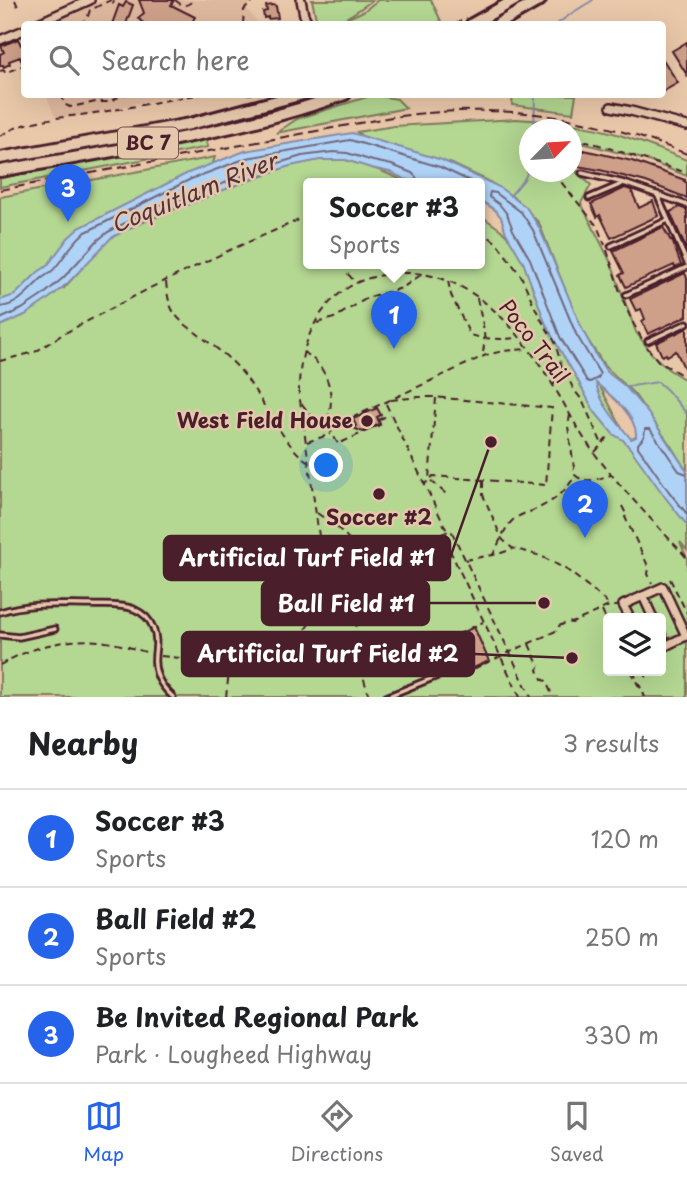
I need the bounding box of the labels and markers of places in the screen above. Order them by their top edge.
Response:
pin: 3 [45,164,91,222]
pin: 1 [371,291,417,349]
place label: West Field House [177,403,353,435]
marker: West Field House [359,413,375,429]
pin: 2 [562,480,608,538]
marker: Soccer #2 [371,486,387,502]
place label: Soccer #2 [326,500,432,532]
callout: Artificial Turf Field #1 [164,536,450,580]
callout: Ball Field #1 [262,581,429,625]
callout: Artificial Turf Field #2 [182,632,474,676]

